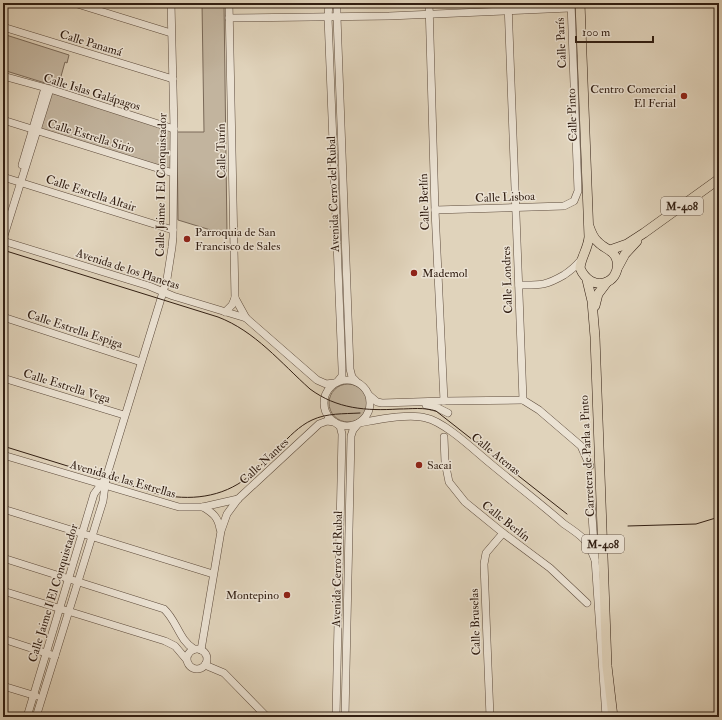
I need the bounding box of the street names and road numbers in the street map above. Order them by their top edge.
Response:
street label: Calle París [553,17,570,69]
street label: Calle Panamá [58,27,125,60]
street label: Calle Islas Galápagos [42,71,142,114]
street label: Calle Pinto [564,88,581,142]
street label: Calle Jaime I El Conquistador [153,112,170,257]
street label: Calle Estrella Sirio [46,116,136,157]
street label: Calle Turín [214,123,229,179]
street label: Avenida Cerro del Rubal [324,136,343,253]
street label: Calle Estrella Altair [44,172,138,215]
street label: Calle Berlín [416,173,433,231]
street label: Calle Lisboa [475,189,536,206]
road number: M-408 [661,197,703,215]
street label: Avenida de los Planetas [73,245,182,293]
street label: Calle Londres [499,246,516,314]
street label: Calle Estrella Espiga [25,307,126,352]
street label: Calle Estrella Vega [21,366,113,407]
street label: Carretera de Parla a Pinto [577,395,598,517]
street label: Calle Atenas [468,430,523,479]
street label: Calle Nantes [237,435,292,488]
street label: Avenida de las Estrellas [67,457,178,502]
street label: Calle Berlín [479,498,533,545]
street label: Avenida Cerro del Rubal [329,511,346,628]
street label: Calle Jaime I El Conquistador [25,522,82,664]
road number: M-408 [582,535,624,553]
street label: Calle Bruselas [467,588,484,656]

